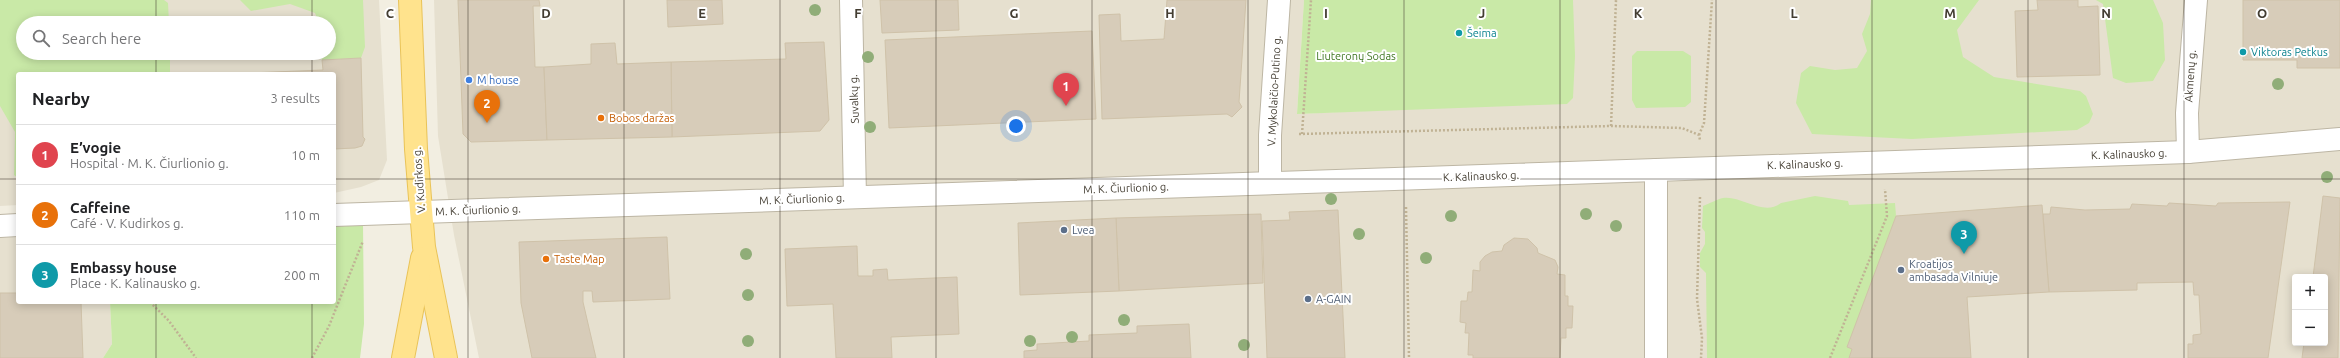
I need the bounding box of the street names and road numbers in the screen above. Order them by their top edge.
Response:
street label: V. Mykolaičio-Putino g. [1265,35,1283,147]
street label: Akmenų g. [2182,49,2198,103]
street label: Suvalkų g. [847,74,861,124]
street label: V. Kudirkos g. [411,147,427,213]
street label: K. Kalinausko g. [2091,147,2167,161]
street label: K. Kalinausko g. [1767,157,1843,171]
street label: K. Kalinausko g. [1443,169,1519,183]
street label: M. K. Čiurlionio g. [1083,180,1169,195]
street label: M. K. Čiurlionio g. [759,191,845,206]
street label: M. K. Čiurlionio g. [435,202,521,217]

